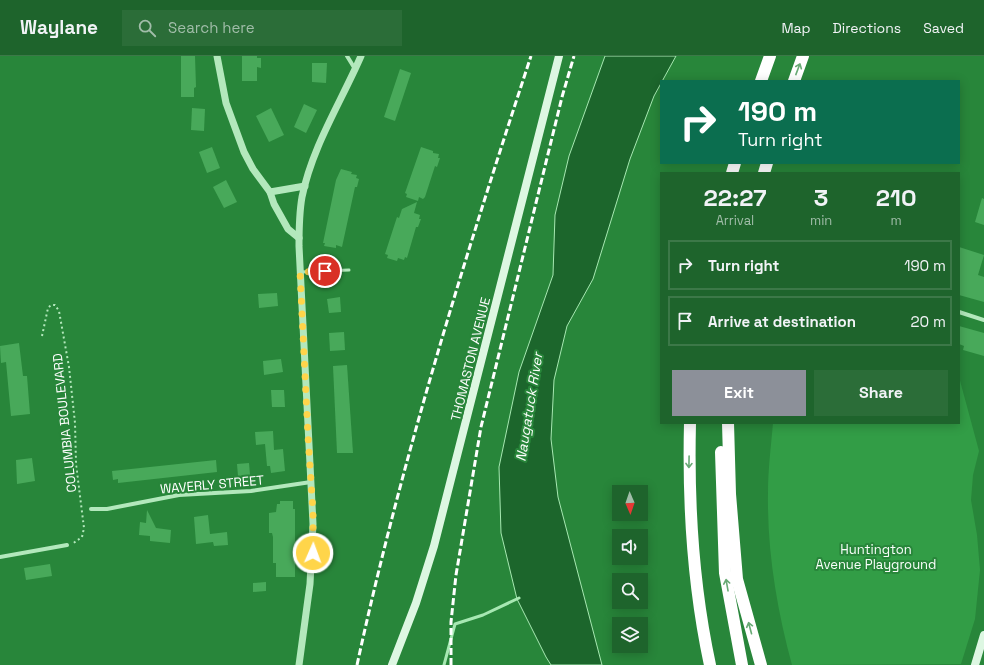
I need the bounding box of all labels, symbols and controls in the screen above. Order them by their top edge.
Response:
search box [122,10,402,46]
text: Waylane [20,15,98,40]
icon: search [136,17,158,39]
text: Search here [168,18,255,37]
text: Map [781,19,811,37]
text: Directions [833,19,901,37]
text: Saved [923,19,964,37]
one-way arrow [795,63,803,75]
text: 190 m [738,93,817,129]
icon: right [672,96,724,148]
text: Turn right [738,128,822,151]
text: 22:27 [704,182,766,213]
text: 3 [814,182,828,213]
text: 210 [876,182,916,213]
text: Arrival [716,212,754,229]
text: min [810,212,832,229]
text: m [891,212,902,229]
pin [308,254,342,288]
icon: right [674,254,696,276]
text: Turn right [708,256,779,275]
text: 190 m [904,256,946,275]
icon: arrive [314,260,336,282]
street label: THOMASTON AVENUE [447,295,494,423]
icon: arrive [674,310,696,332]
text: Arrive at destination [708,312,856,331]
text: 20 m [911,312,946,331]
water label: Naugatuck River [512,350,547,463]
street label: COLUMBIA BOULEVARD [49,353,80,493]
button: Exit [672,370,806,416]
button: Share [814,370,948,416]
one-way arrow [685,455,693,468]
street label: WAVERLY STREET [159,471,265,498]
north arrow [612,485,648,521]
map controls [612,485,648,653]
button: sound [612,529,648,565]
position arrow [292,532,334,574]
park label: Huntington Avenue Playground [816,541,936,573]
button: search [612,573,648,609]
one-way arrow [723,579,731,592]
button: layers [612,617,648,653]
one-way arrow [745,621,753,634]

